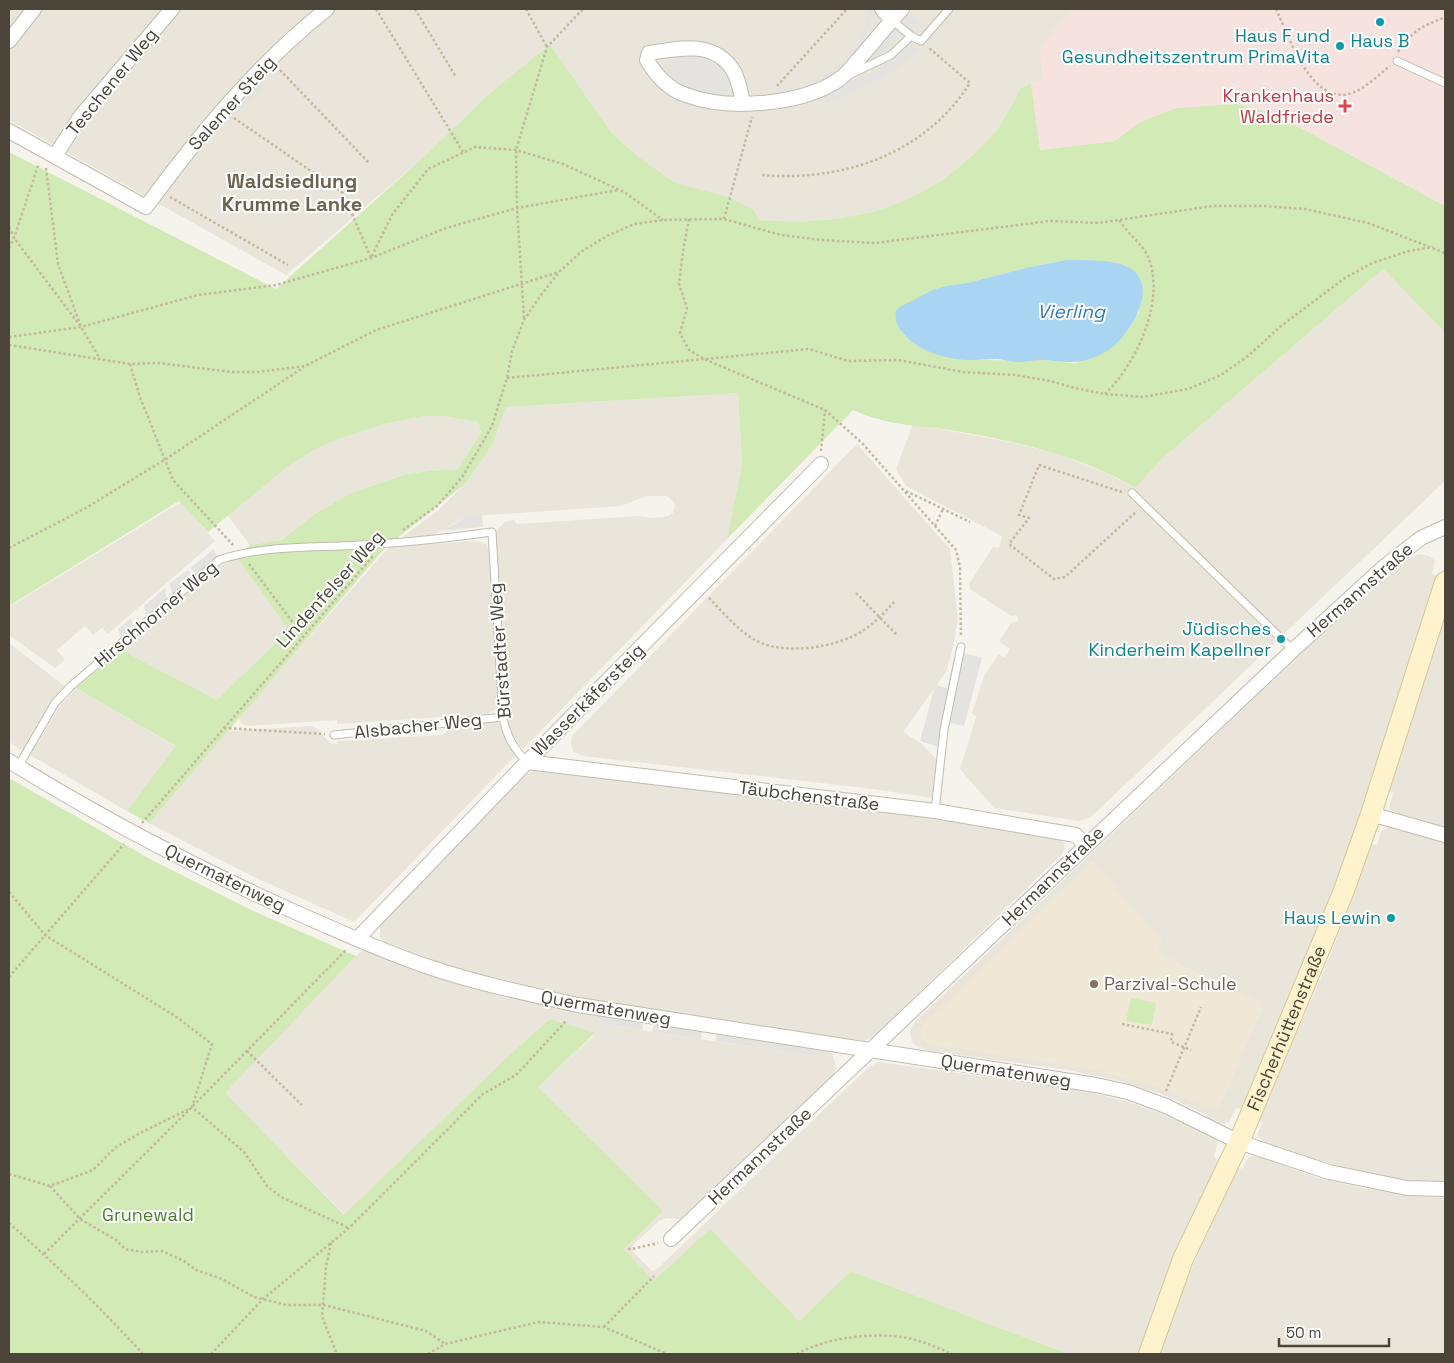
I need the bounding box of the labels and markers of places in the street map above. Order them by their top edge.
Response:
marker: Haus B [1374,16,1386,28]
place label: Haus F und Gesundheitszentrum PrimaVita [1062,24,1330,68]
place label: Haus B [1351,29,1409,52]
marker: Haus F und Gesundheitszentrum PrimaVita [1334,40,1346,52]
place label: Krankenhaus Waldfriede [1223,84,1334,128]
marker: Krankenhaus Waldfriede [1338,99,1352,113]
place label: Jüdisches Kinderheim Kapellner [1088,617,1271,661]
marker: Jüdisches Kinderheim Kapellner [1275,633,1287,645]
place label: Haus Lewin [1284,906,1381,929]
marker: Haus Lewin [1385,912,1397,924]
place label: Parzival-Schule [1104,972,1237,995]
marker: Parzival-Schule [1088,978,1100,990]

